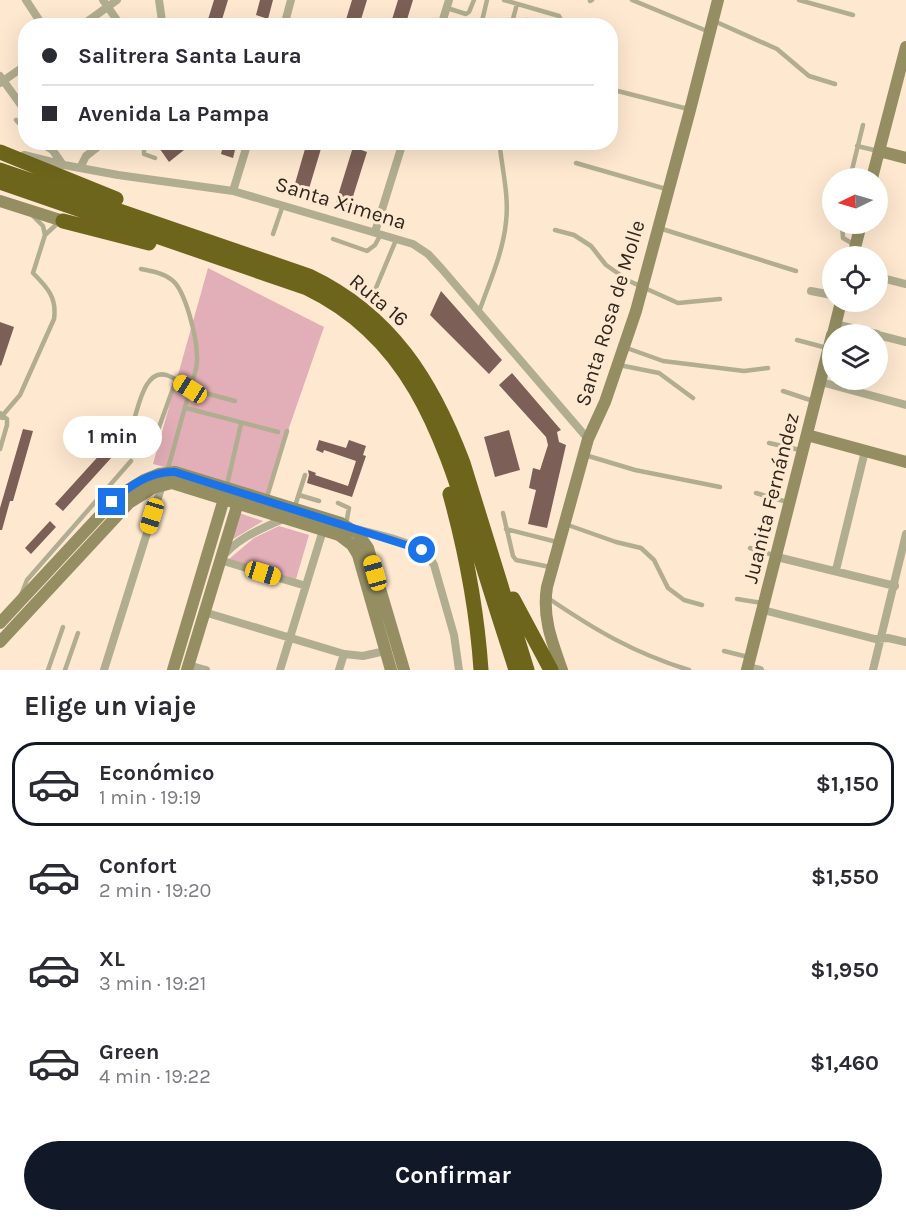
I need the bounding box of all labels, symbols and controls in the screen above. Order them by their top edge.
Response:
text: Salitrera Santa Laura [78,43,302,69]
text: Avenida La Pampa [78,101,269,127]
north arrow [822,168,888,234]
map controls [822,168,888,390]
street label: Santa Ximena [273,172,409,234]
street label: Santa Rosa de Molle [570,217,650,409]
button: locate [822,246,888,312]
street label: Ruta 16 [345,269,413,331]
button: layers [822,324,888,390]
car [170,372,210,406]
street label: Juanita Fernández [738,410,804,586]
callout: 1 min [63,415,162,457]
text: 1 min [87,425,138,448]
route end [98,488,125,515]
car [138,496,166,536]
route start [408,536,435,563]
car [361,553,389,593]
car [243,559,283,587]
text: Elige un viaje [24,690,196,722]
icon: car [27,757,81,811]
text: Económico [99,760,214,786]
text: $1,150 [816,771,879,797]
text: 1 min · 19:19 [99,786,201,809]
icon: car [27,850,81,904]
text: Confort [99,853,177,879]
text: $1,550 [811,864,879,890]
text: 2 min · 19:20 [99,879,211,902]
icon: car [27,943,81,997]
text: XL [99,946,125,972]
text: $1,950 [810,957,879,983]
text: 3 min · 19:21 [99,972,206,995]
icon: car [27,1036,81,1090]
text: Green [99,1039,160,1065]
text: $1,460 [810,1050,879,1076]
text: 4 min · 19:22 [99,1065,211,1088]
button: Confirmar [24,1141,882,1210]

